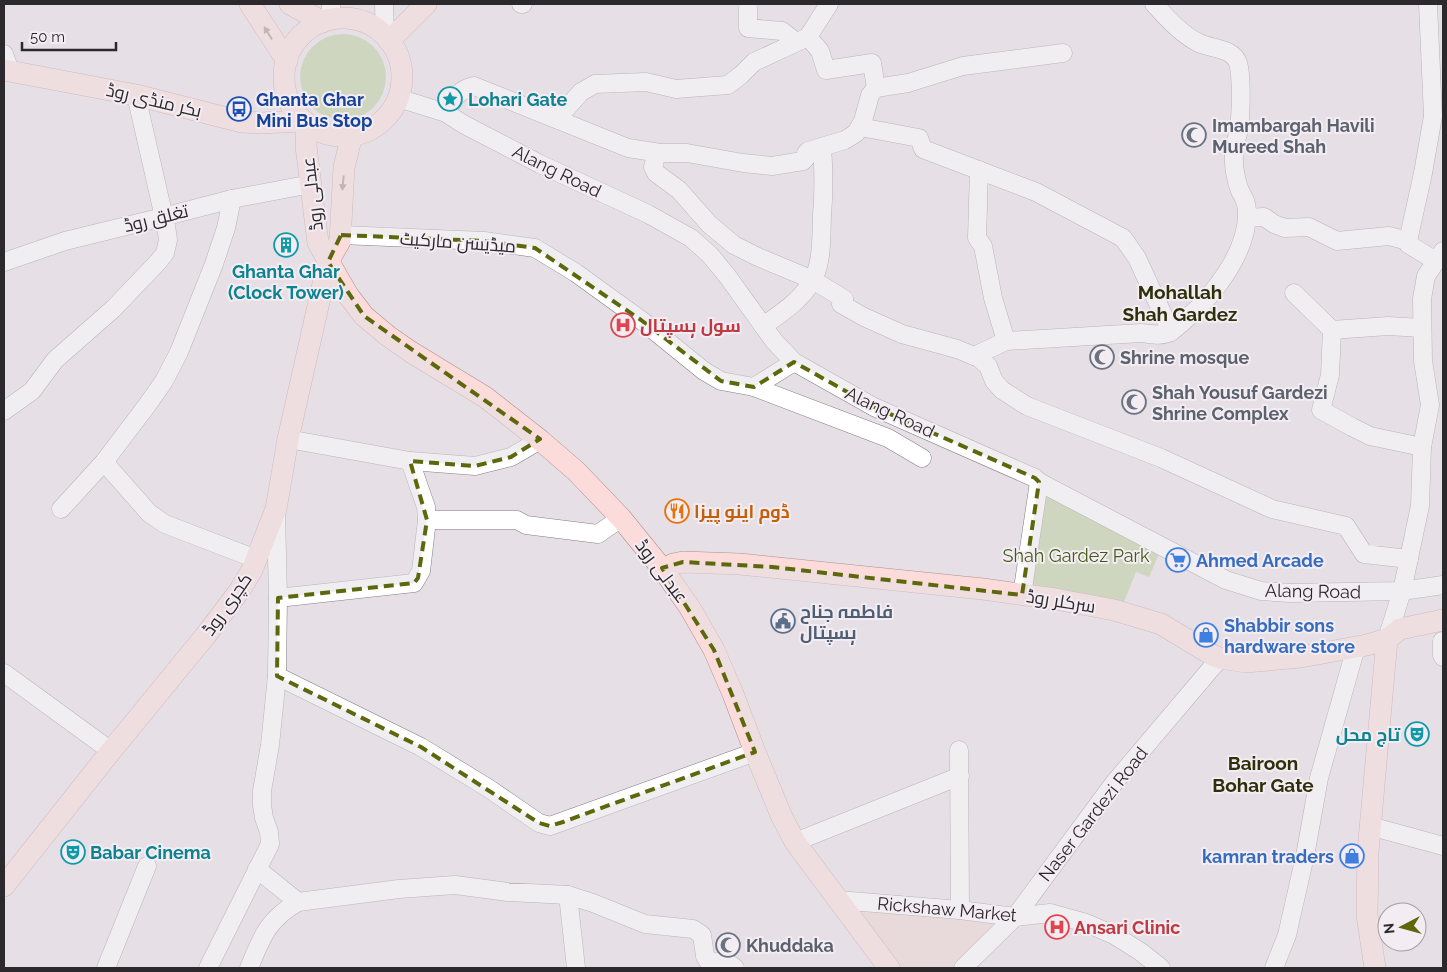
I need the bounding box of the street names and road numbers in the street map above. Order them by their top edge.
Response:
street label: بکر منڈی روڈ [104,79,204,122]
street label: Alang Road [509,140,605,202]
street label: عبدلی روڈ [297,156,328,232]
street label: تغلق روڈ [122,200,191,238]
street label: میڈیسن مارکیٹ [399,227,517,258]
street label: Alang Road [842,382,938,442]
street label: عبدلی روڈ [630,535,693,608]
street label: کچری روڈ [198,569,258,640]
street label: Alang Road [1265,580,1361,602]
street label: سرکلر روڈ [1025,585,1097,618]
street label: Naser Gardezi Road [1034,743,1152,885]
street label: Rickshaw Market [876,892,1018,926]

